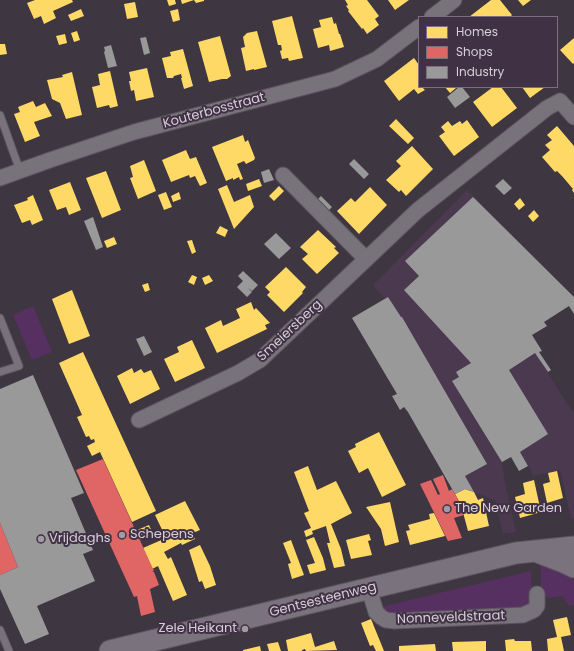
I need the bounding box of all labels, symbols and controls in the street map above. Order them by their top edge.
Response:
legend [418,16,558,88]
text: Homes [456,23,498,40]
text: Shops [456,43,493,60]
text: Industry [456,63,504,80]
street label: Kouterbosstraat [161,90,267,132]
street label: Smeiersberg [255,297,325,365]
place label: The New Garden [455,501,562,517]
marker: The New Garden [442,504,452,514]
place label: Schepens [130,527,194,543]
marker: Schepens [117,530,127,540]
place label: Vrijdaghs [49,531,111,547]
marker: Vrijdaghs [36,534,46,544]
street label: Gentsesteenweg [268,579,378,621]
street label: Nonneveldstraat [397,608,505,628]
place label: Zele Heikant [158,621,237,637]
marker: Zele Heikant [240,624,250,634]

